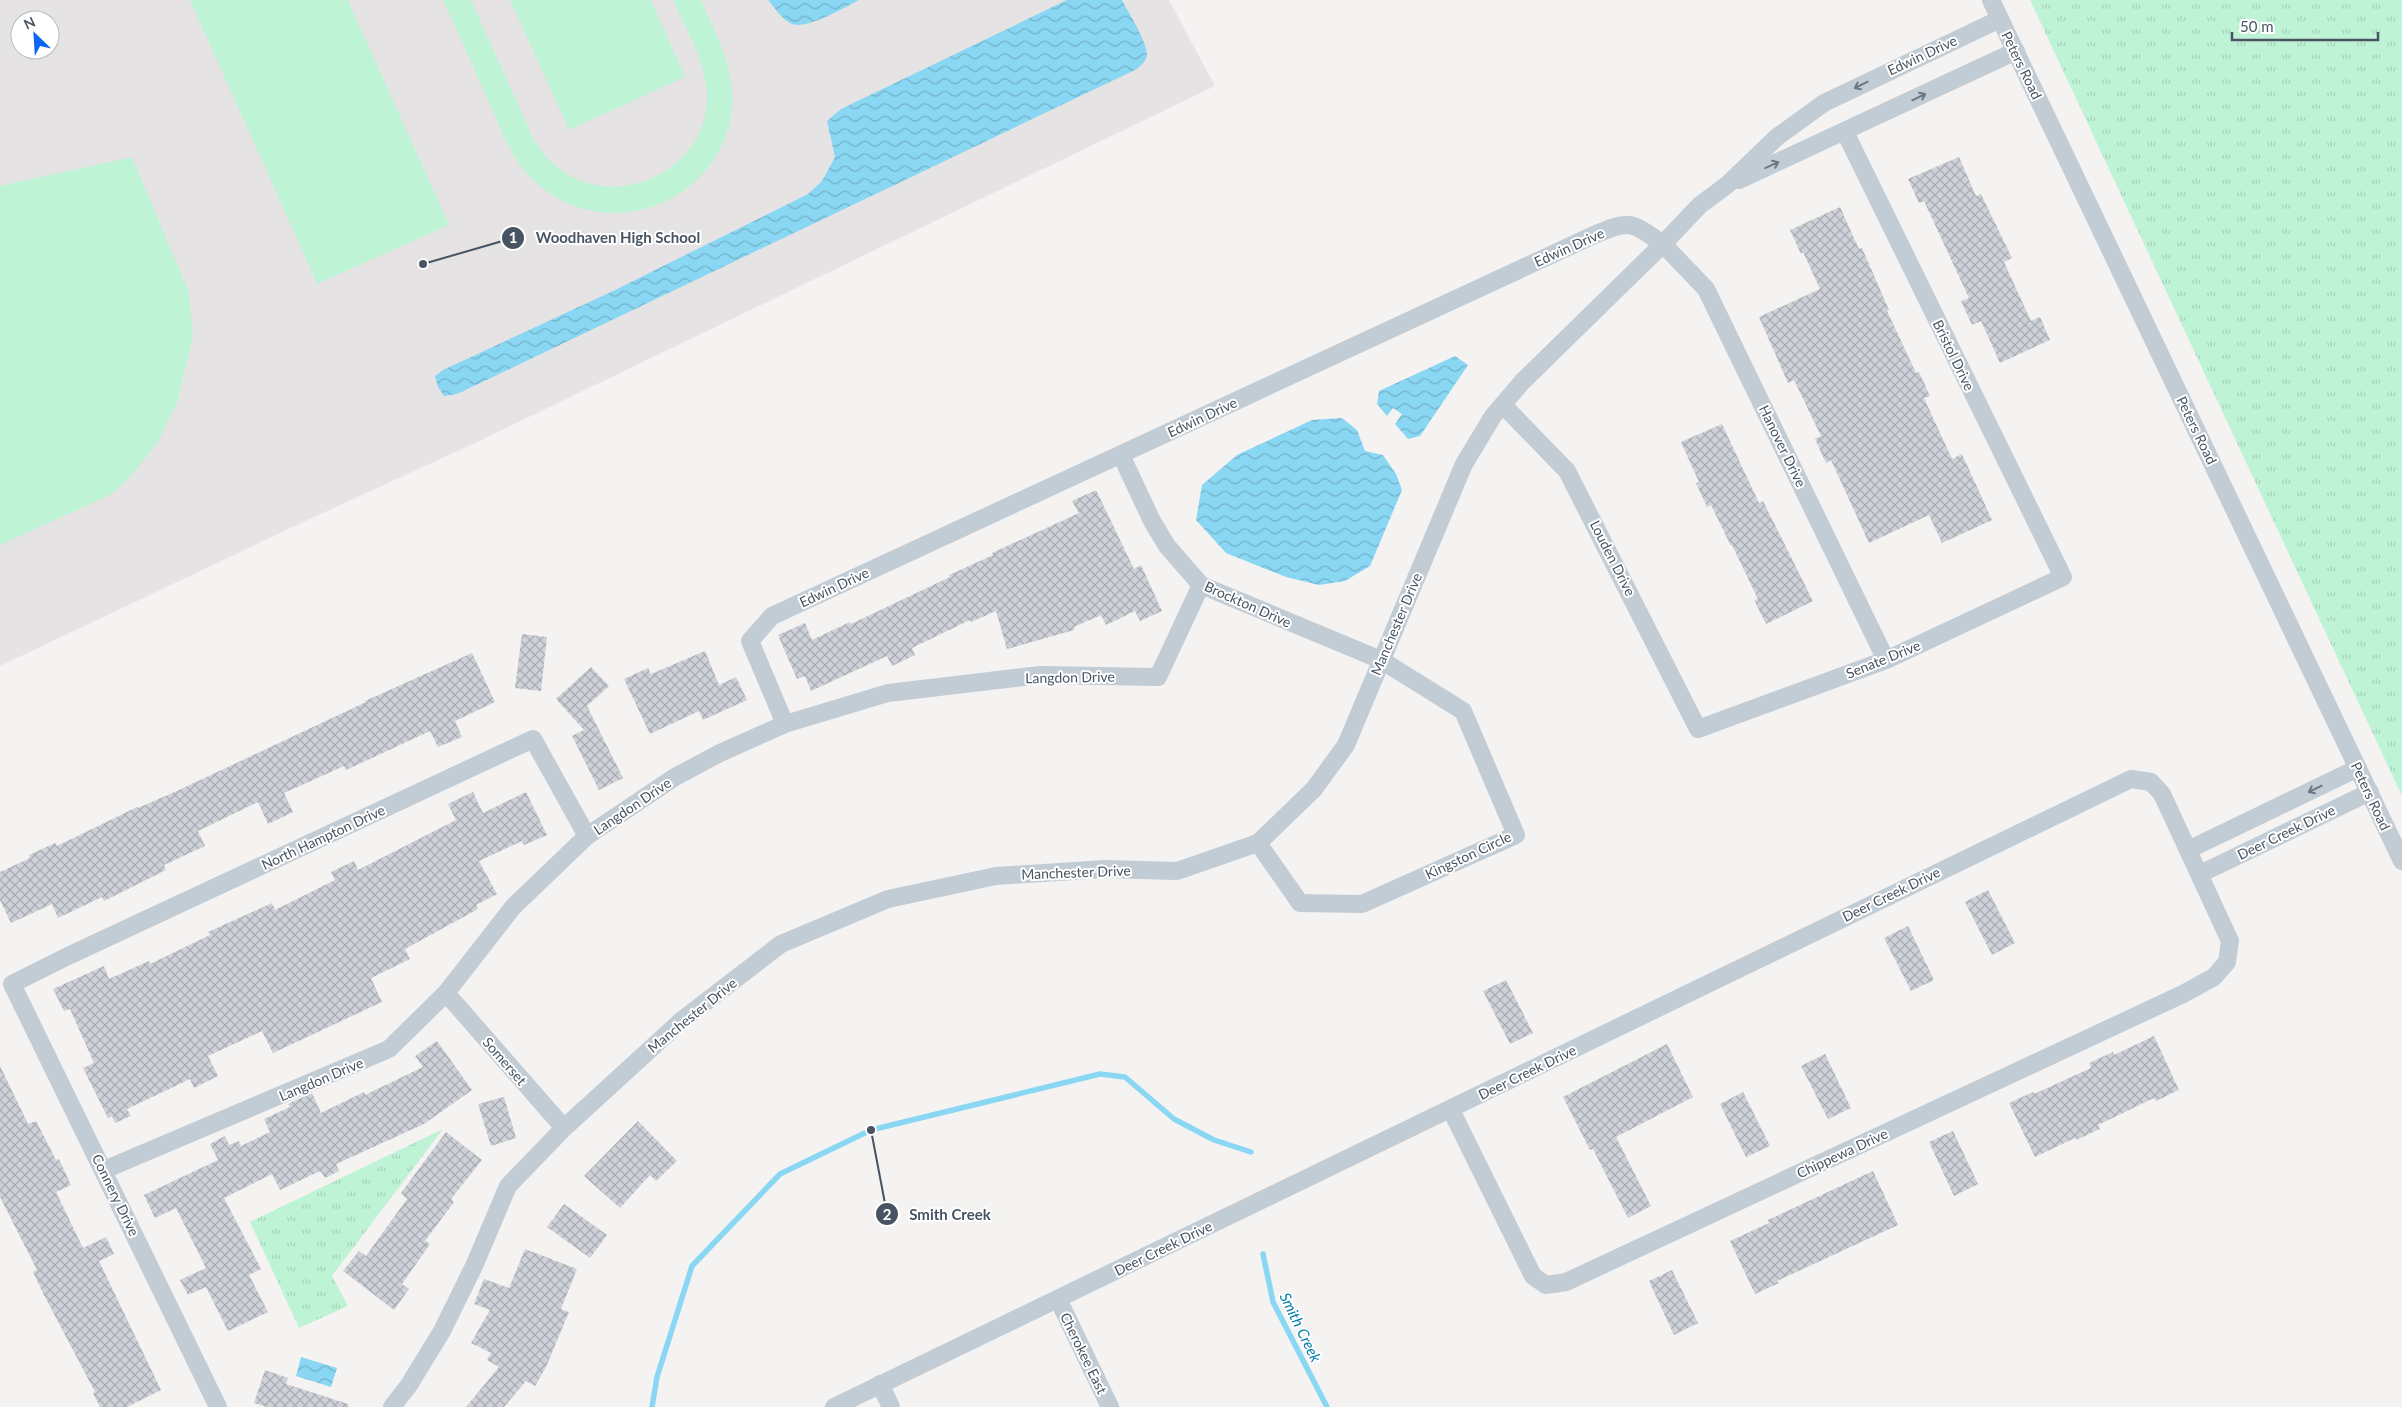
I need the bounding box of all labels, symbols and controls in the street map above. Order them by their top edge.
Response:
north arrow [10,10,60,60]
scale bar [2232,10,2378,42]
text: N [21,13,38,33]
text: 50 m [2240,17,2274,35]
street label: Peters Road [1998,28,2046,102]
street label: Edwin Drive [1885,31,1959,79]
one-way arrow [1854,80,1869,90]
one-way arrow [1911,91,1926,101]
one-way arrow [1764,160,1779,170]
callout: Woodhaven High School [500,223,710,253]
street label: Edwin Drive [1531,224,1607,270]
text: 1 [509,228,517,246]
text: Woodhaven High School [536,228,700,246]
street label: Bristol Drive [1930,317,1978,393]
street label: Edwin Drive [1165,393,1239,441]
street label: Peters Road [2173,393,2221,467]
street label: Hanover Drive [1756,402,1810,490]
street label: Louden Drive [1587,517,1639,599]
street label: Edwin Drive [797,563,871,611]
street label: Manchester Drive [1367,570,1425,678]
street label: Brockton Drive [1202,577,1294,631]
street label: Senate Drive [1843,636,1923,682]
street label: Langdon Drive [1025,668,1115,686]
street label: Peters Road [2348,759,2394,833]
street label: Langdon Drive [590,774,674,838]
one-way arrow [2307,784,2322,794]
street label: North Hampton Drive [259,801,387,873]
street label: Deer Creek Drive [2234,801,2338,863]
street label: Kingston Circle [1422,828,1514,882]
street label: Manchester Drive [1021,862,1131,882]
street label: Deer Creek Drive [1839,863,1943,925]
street label: Manchester Drive [644,974,740,1056]
street label: Somerset [480,1034,530,1088]
street label: Deer Creek Drive [1475,1041,1579,1103]
street label: Langdon Drive [276,1054,366,1104]
street label: Chippewa Drive [1794,1125,1890,1181]
street label: Connery Drive [89,1151,143,1239]
callout: Smith Creek [874,1199,1001,1229]
text: 2 [883,1205,892,1223]
text: Smith Creek [909,1205,992,1223]
street label: Deer Creek Drive [1111,1217,1215,1279]
water label: Smith Creek [1276,1289,1326,1365]
street label: Cherokee East [1057,1310,1111,1396]

